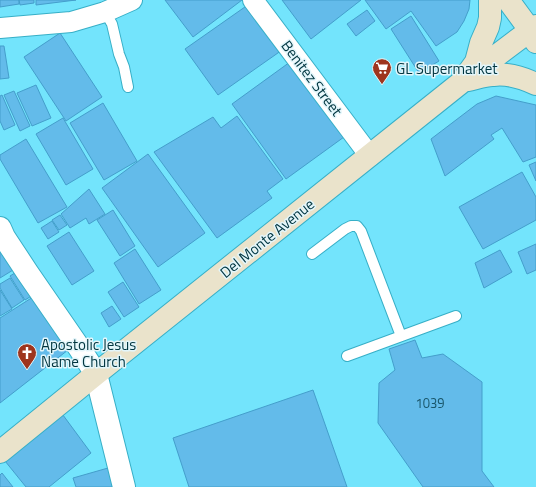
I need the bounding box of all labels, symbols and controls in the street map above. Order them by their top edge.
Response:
street label: Benitez Street [276,35,349,121]
supermarket icon: GL Supermarket [371,57,393,85]
place label: GL Supermarket [396,57,498,80]
street label: Del Monte Avenue [215,193,319,283]
place label: Apostolic Jesus Name Church [41,333,136,373]
church icon: Apostolic Jesus Name Church [16,342,38,370]
house number: 1039 [415,393,445,413]

